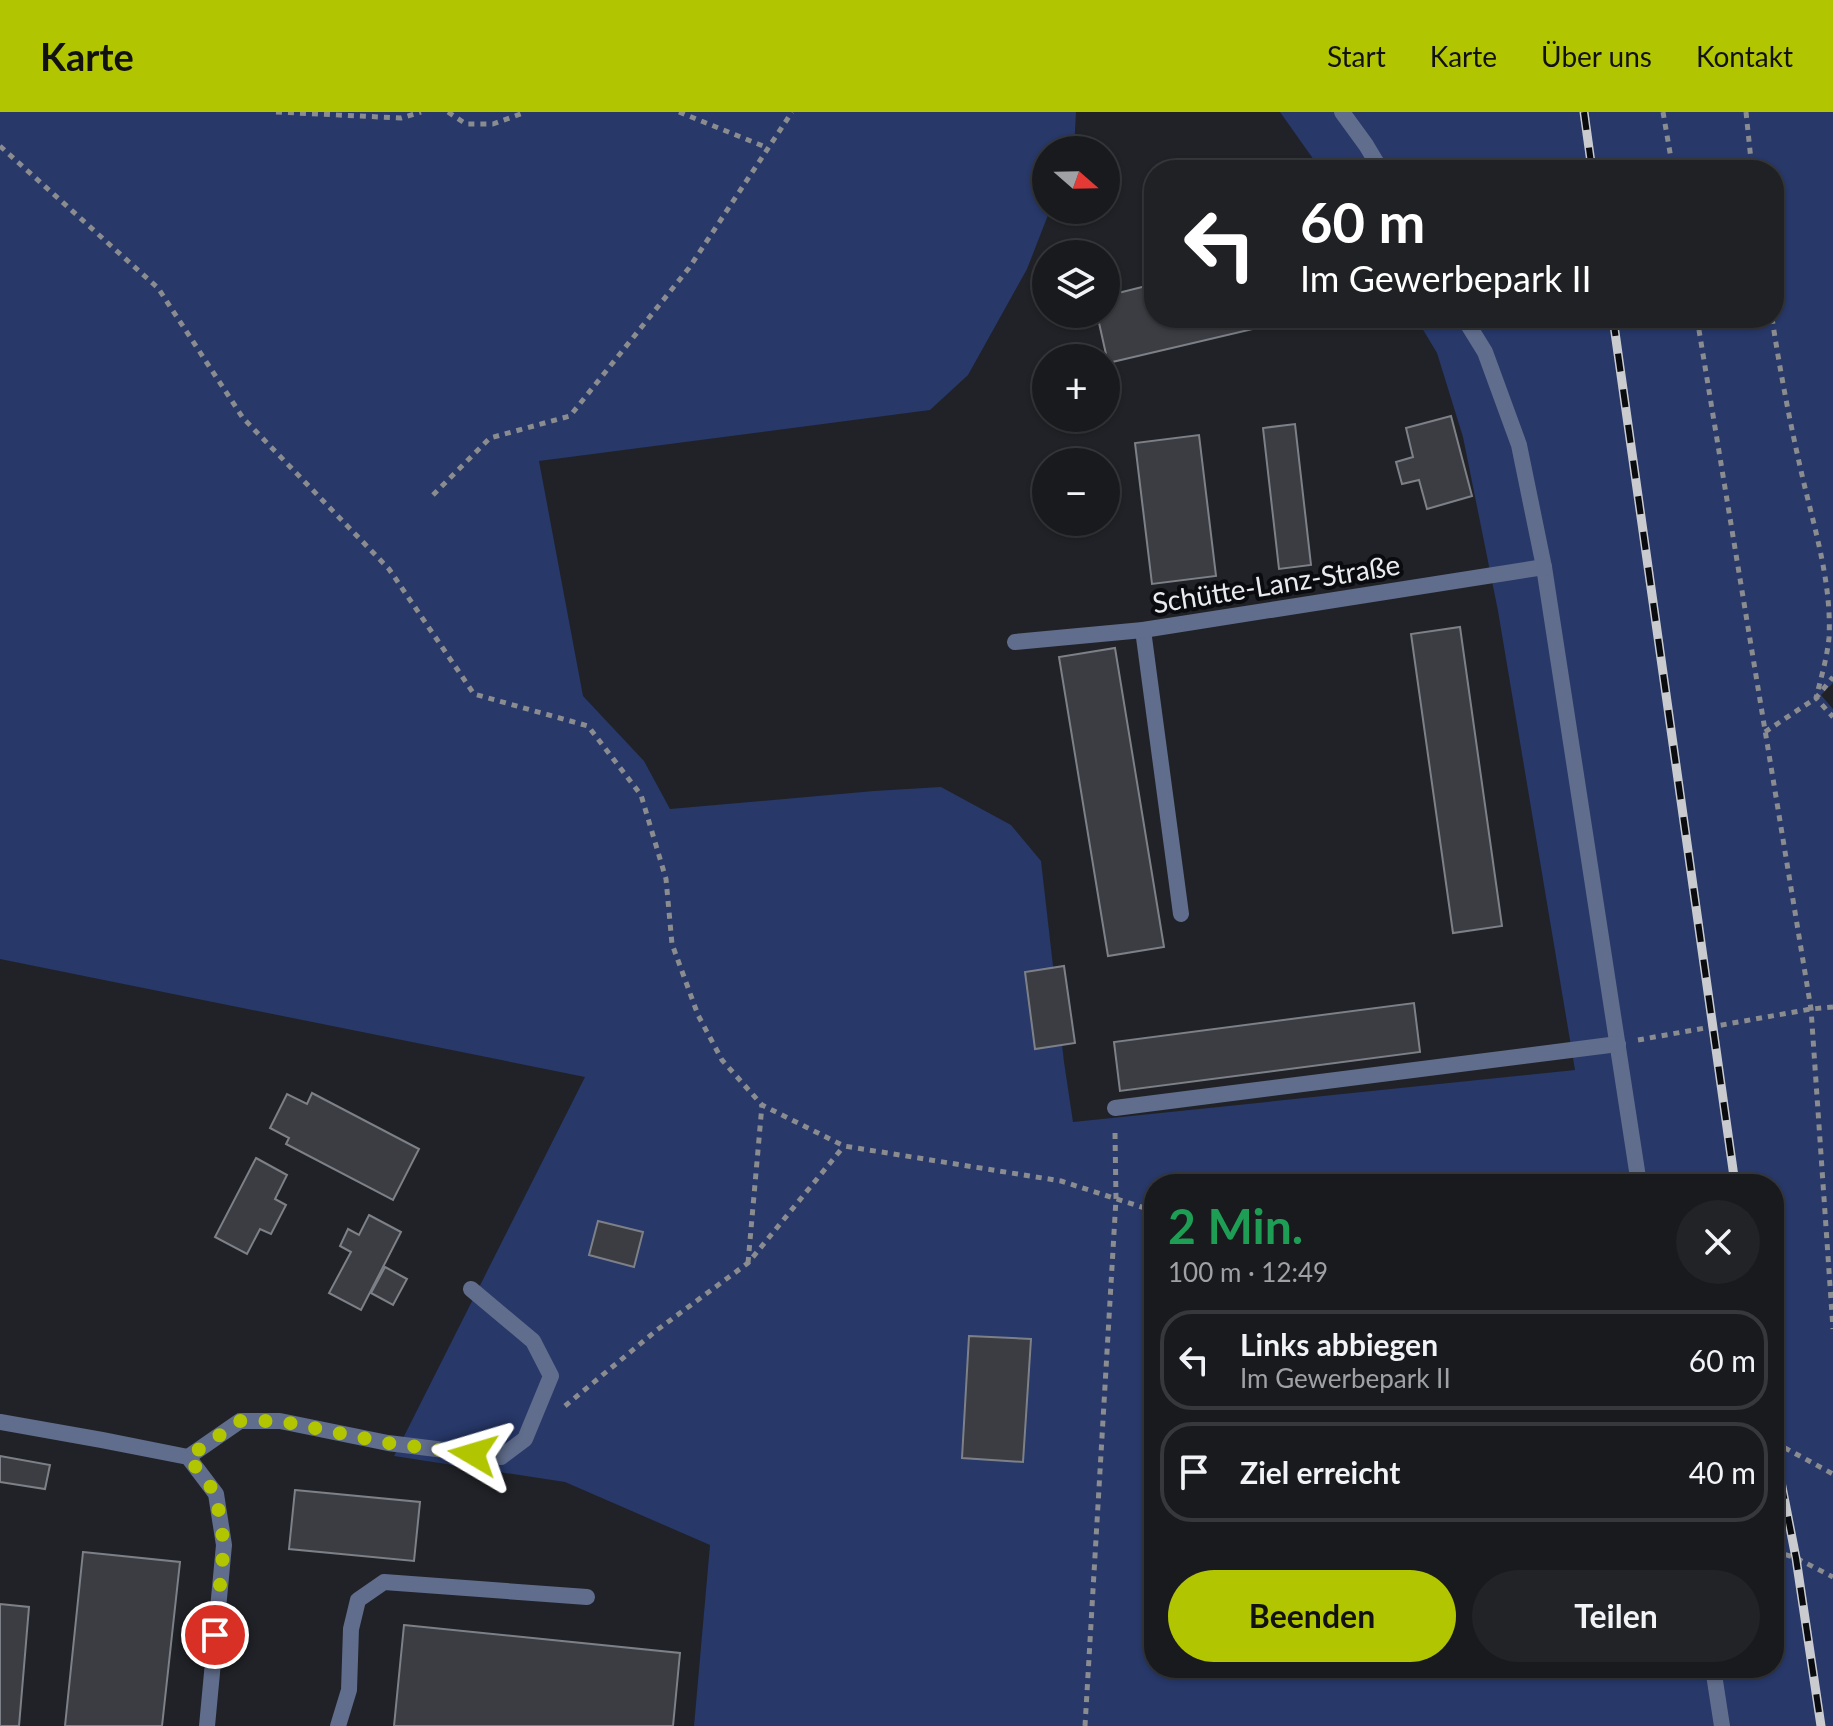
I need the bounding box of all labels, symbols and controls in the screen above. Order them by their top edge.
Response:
text: Karte [40,33,134,79]
text: Start [1327,39,1386,73]
text: Karte [1430,39,1497,73]
text: Über uns [1541,39,1652,73]
text: Kontakt [1696,39,1793,73]
north arrow [1032,136,1120,224]
map controls [1032,136,1120,536]
text: 60 m [1300,188,1425,255]
icon: left [1168,192,1272,296]
button: layers [1032,240,1120,328]
text: Im Gewerbepark II [1300,256,1592,300]
button: + [1032,344,1120,432]
button: − [1032,448,1120,536]
street label: Schütte-Lanz-Straße [1150,547,1402,619]
text: 2 Min. [1168,1197,1303,1254]
button: close [1676,1200,1760,1284]
text: 100 m · 12:49 [1168,1256,1328,1288]
text: Links abbiegen [1240,1326,1438,1362]
icon: left [1172,1338,1216,1382]
text: 60 m [1689,1342,1756,1378]
text: Im Gewerbepark II [1240,1362,1451,1394]
position arrow [431,1412,515,1496]
icon: arrive [1172,1450,1216,1494]
text: Ziel erreicht [1240,1454,1400,1490]
text: 40 m [1689,1454,1756,1490]
button: Beenden [1168,1570,1456,1662]
button: Teilen [1472,1570,1760,1662]
pin [181,1601,249,1669]
icon: arrive [193,1613,237,1657]

